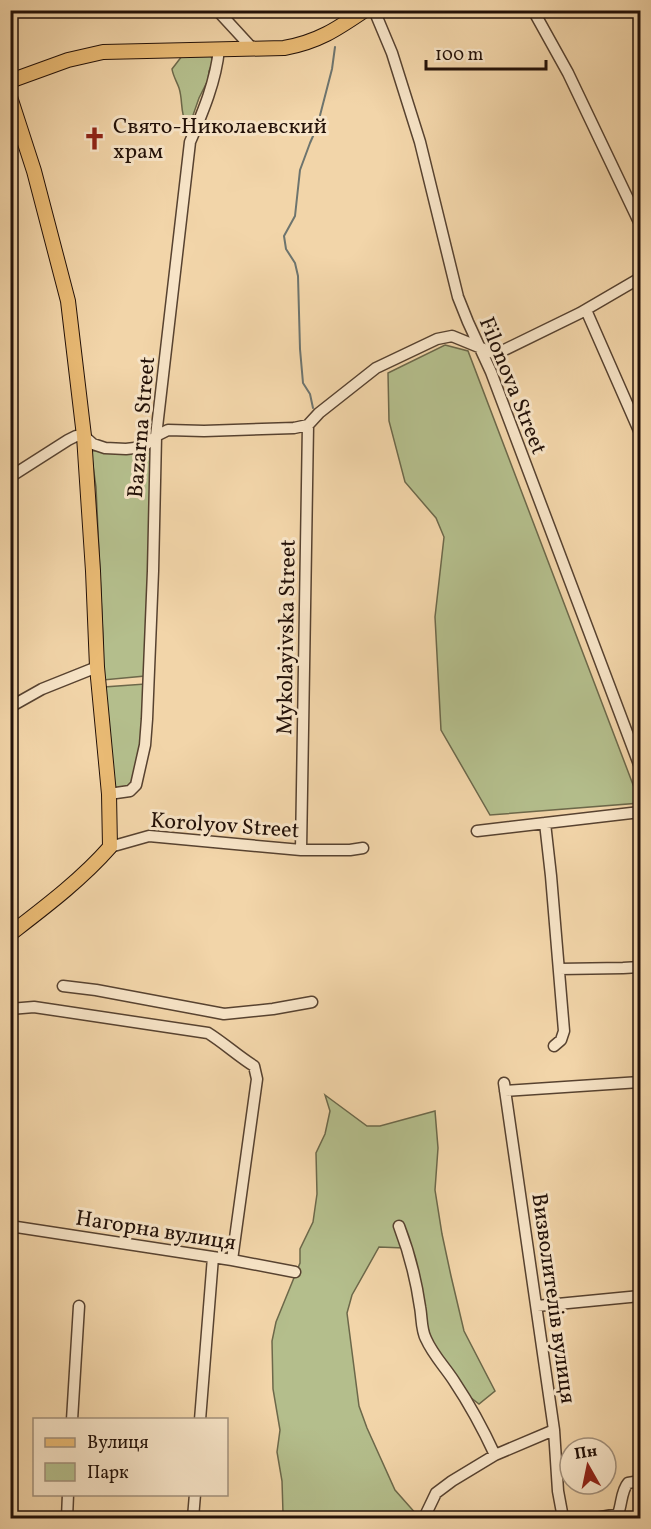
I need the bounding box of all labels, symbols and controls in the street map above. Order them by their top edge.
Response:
scale bar [426,33,546,71]
text: 100 m [435,43,484,68]
place label: Свято-Николаевский храм [113,112,327,168]
church icon: Свято-Николаевский храм [82,125,108,151]
street label: Filonova Street [470,313,553,460]
street label: Bazarna Street [121,355,164,499]
street label: Mykolayivska Street [270,539,305,735]
street label: Korolyov Street [149,806,301,847]
street label: Визволителів вулиця [522,1191,583,1406]
street label: Нагорна вулиця [73,1203,238,1259]
legend [33,1418,228,1496]
text: Вулиця [87,1431,149,1456]
north arrow [558,1436,618,1496]
text: Пн [573,1441,599,1466]
text: Парк [87,1461,129,1486]

